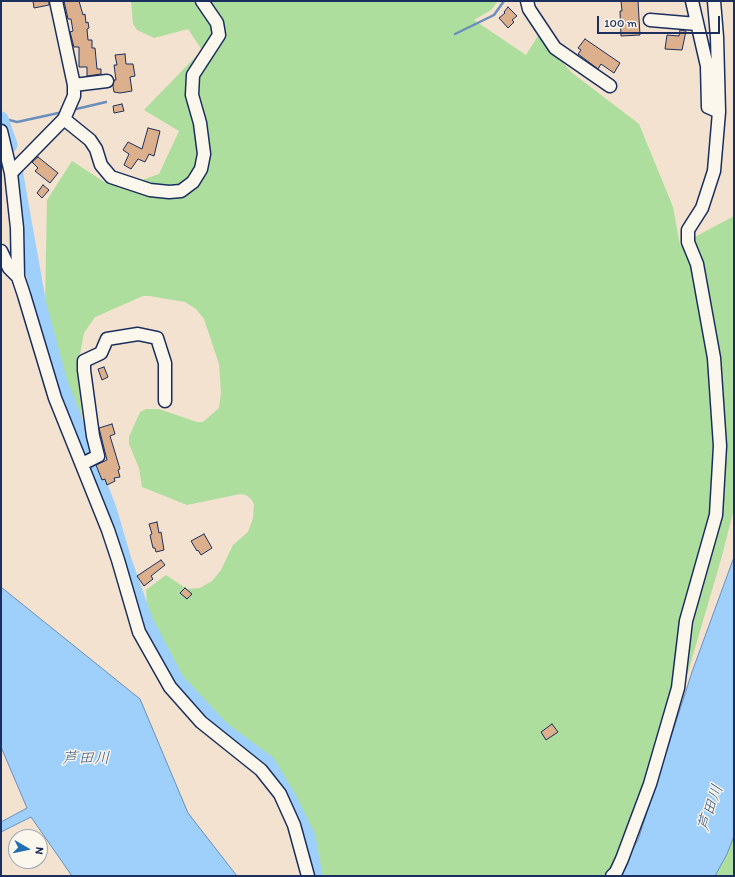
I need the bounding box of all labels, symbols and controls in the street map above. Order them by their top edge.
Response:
scale bar [599,8,722,34]
text: 100 m [604,16,637,30]
water label: 芦田川 [62,749,110,769]
water label: 芦田川 [694,782,728,834]
north arrow [8,829,48,869]
text: N [32,846,46,855]

